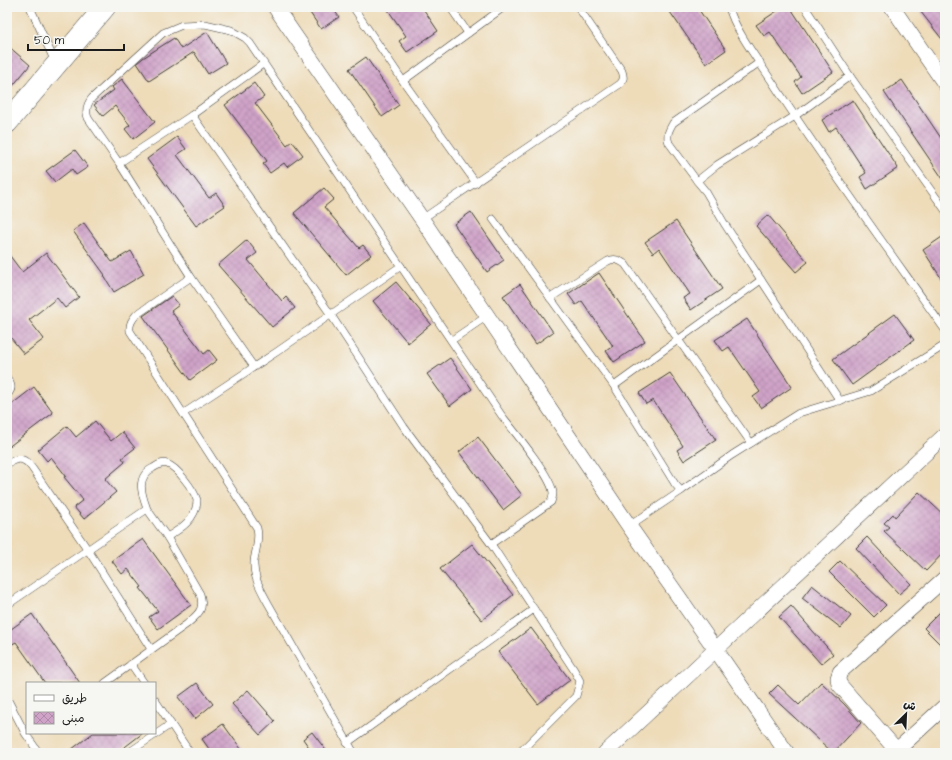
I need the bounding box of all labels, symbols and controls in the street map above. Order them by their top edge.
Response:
scale bar [28,26,124,52]
text: 50 m [34,32,65,49]
legend [26,682,156,734]
text: طريق [62,690,87,707]
north arrow [886,694,926,734]
text: ش [901,696,918,715]
text: مبنى [62,710,85,727]

